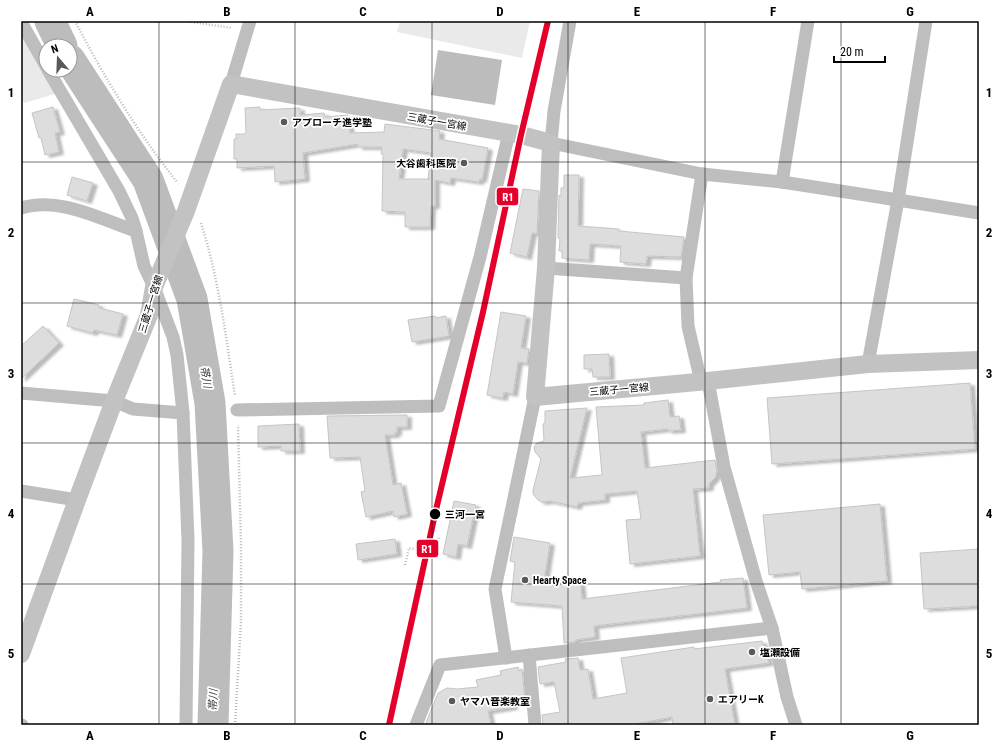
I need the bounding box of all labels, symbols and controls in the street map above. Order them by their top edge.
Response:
text: A [86,4,94,19]
text: B [223,4,231,19]
text: C [359,4,367,19]
text: D [496,4,504,19]
text: E [634,4,641,19]
text: F [770,4,776,19]
text: G [906,4,914,19]
north arrow [38,38,78,78]
scale bar [834,38,885,64]
text: N [50,42,60,56]
text: 20 m [840,45,864,59]
text: 1 [8,85,14,100]
text: 1 [986,85,992,100]
street label: 三蔵子一宮線 [406,111,467,132]
marker: アプローチ進学塾 [279,117,289,127]
place label: アプローチ進学塾 [292,117,372,128]
place label: 大谷歯科医院 [396,158,456,169]
marker: 大谷歯科医院 [459,158,469,168]
line badge: R1 [496,187,519,206]
text: R1 [502,191,514,204]
text: 2 [8,225,15,240]
text: 2 [986,225,993,240]
street label: 三蔵子一宮線 [136,274,165,334]
water label: 帯川 [197,365,214,390]
text: 3 [8,366,14,381]
text: 3 [986,366,992,381]
street label: 三蔵子一宮線 [589,381,649,398]
text: 4 [8,506,15,521]
text: 4 [986,506,993,521]
marker: 三河一宮 [428,507,442,521]
place label: 三河一宮 [445,509,485,520]
line badge: R1 [416,539,439,558]
text: R1 [421,543,433,556]
marker: Hearty Space [520,575,530,585]
place label: Hearty Space [533,575,587,586]
text: 5 [8,646,15,661]
text: 5 [986,646,993,661]
marker: 塩瀬設備 [747,647,757,657]
place label: 塩瀬設備 [760,647,800,658]
water label: 帯川 [207,688,220,711]
marker: エアリーK [705,694,715,704]
place label: エアリーK [718,694,764,705]
marker: ヤマハ音楽教室 [447,696,457,706]
place label: ヤマハ音楽教室 [460,696,530,707]
text: A [86,728,94,743]
text: B [223,728,231,743]
text: C [359,728,367,743]
text: D [496,728,504,743]
text: E [634,728,641,743]
text: F [770,728,776,743]
text: G [906,728,914,743]

